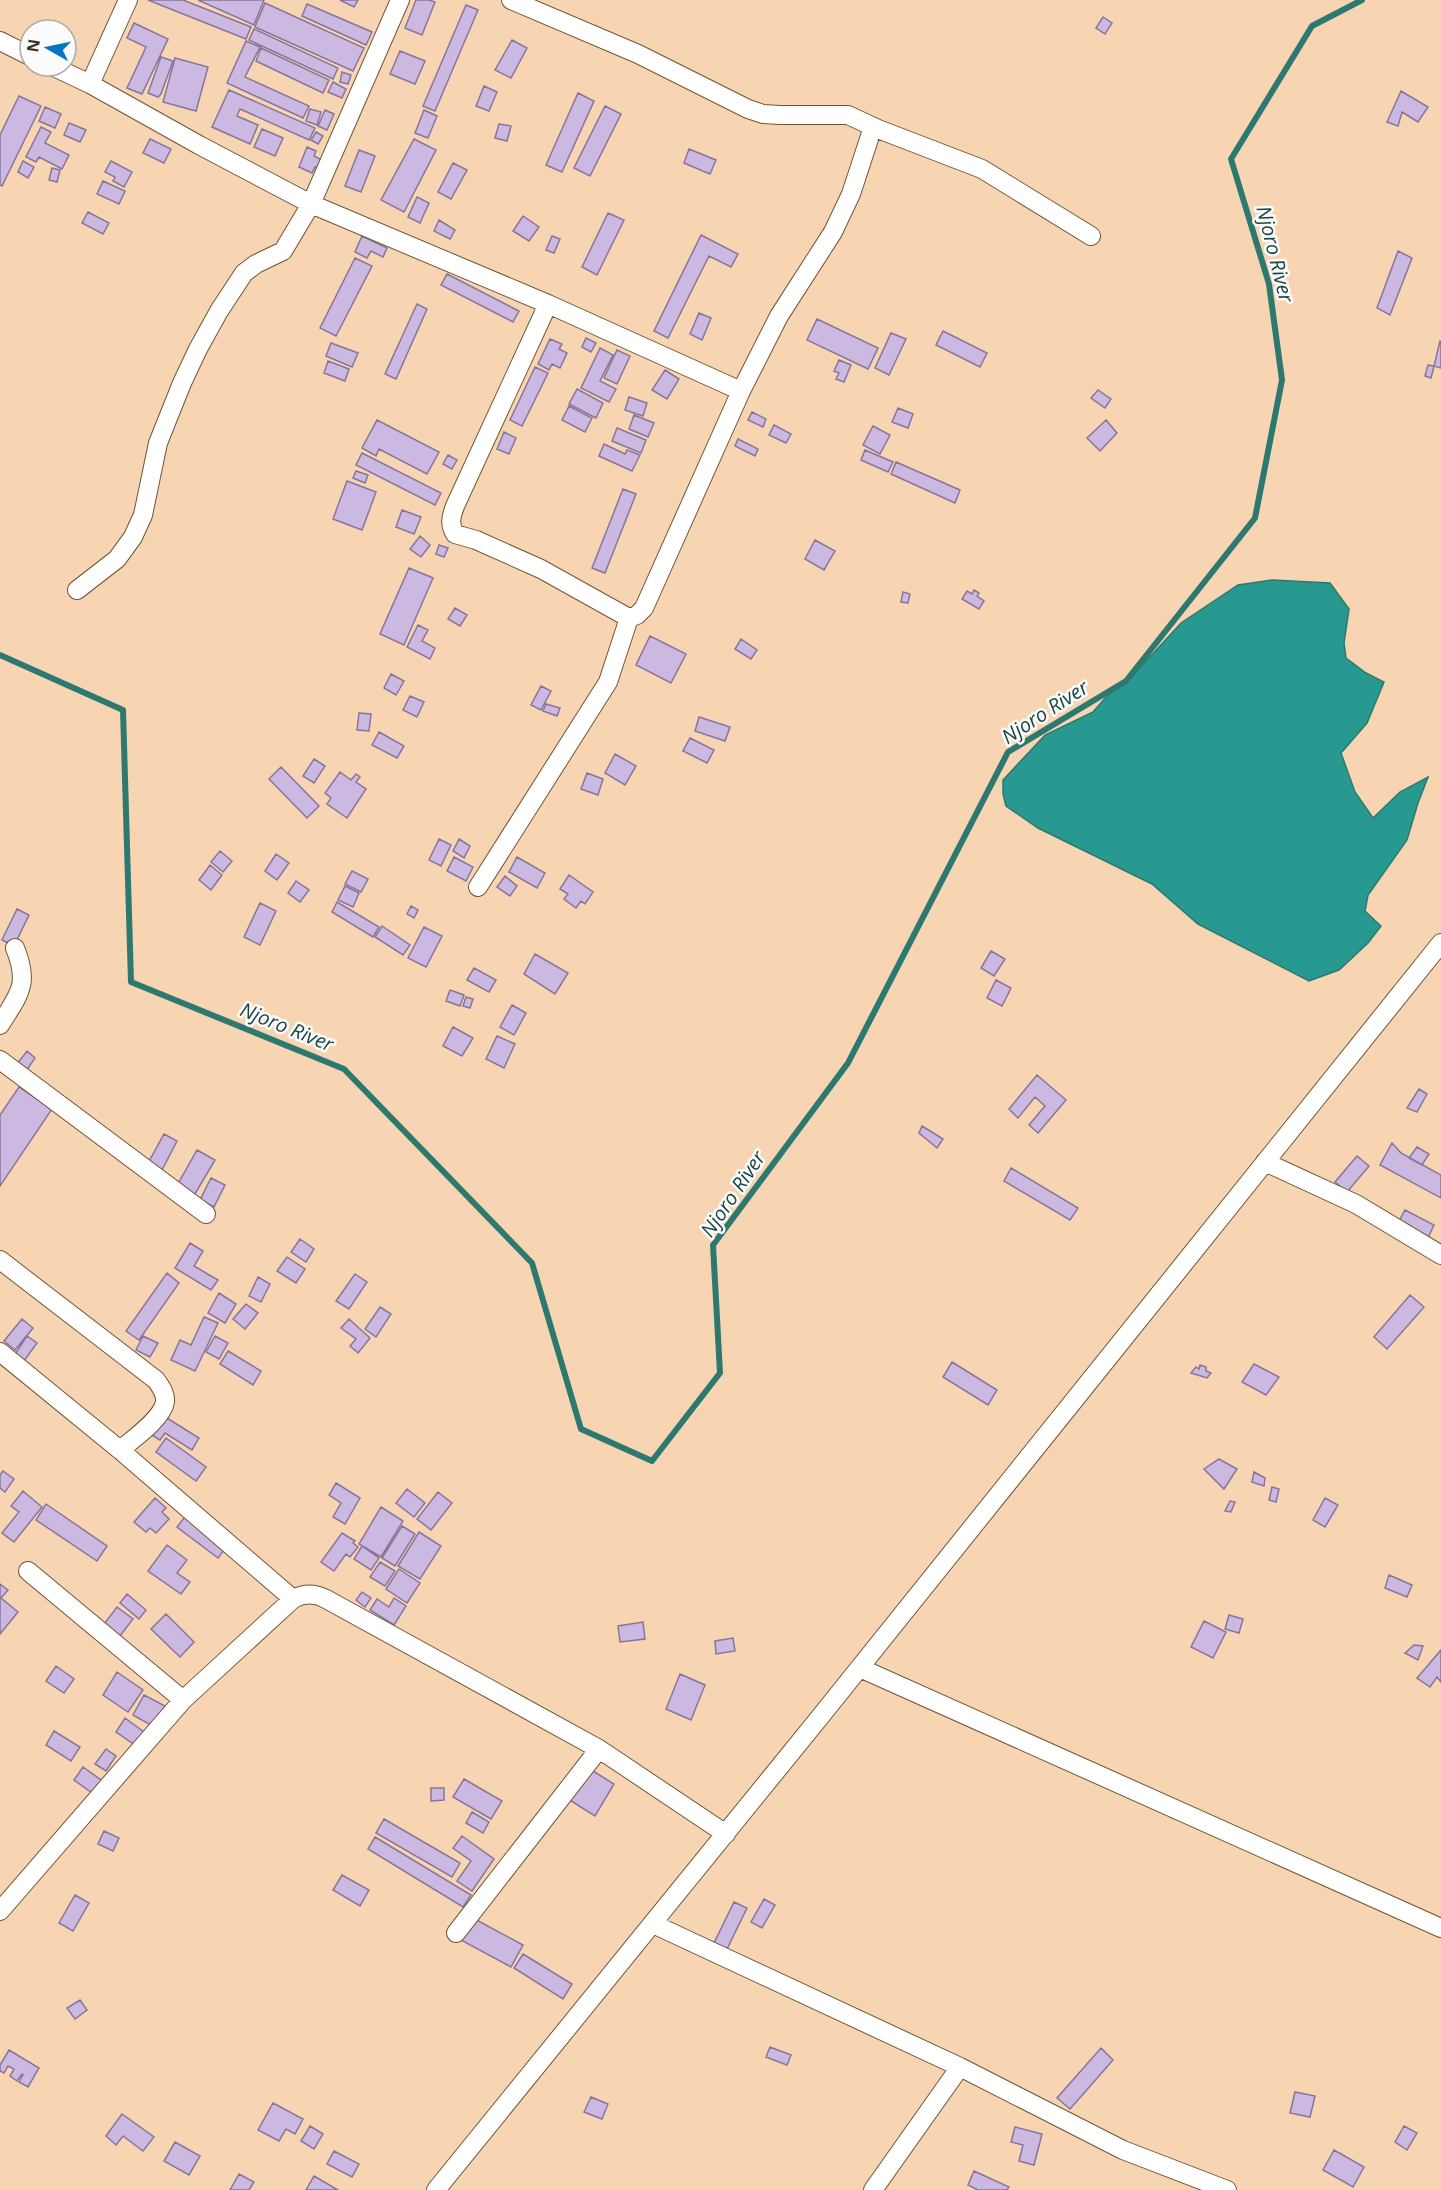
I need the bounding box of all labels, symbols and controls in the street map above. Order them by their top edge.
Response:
north arrow [18,18,78,78]
text: N [21,38,45,54]
water label: Njoro River [1250,203,1301,306]
water label: Njoro River [996,673,1094,750]
water label: Njoro River [237,996,339,1058]
water label: Njoro River [694,1145,772,1242]

